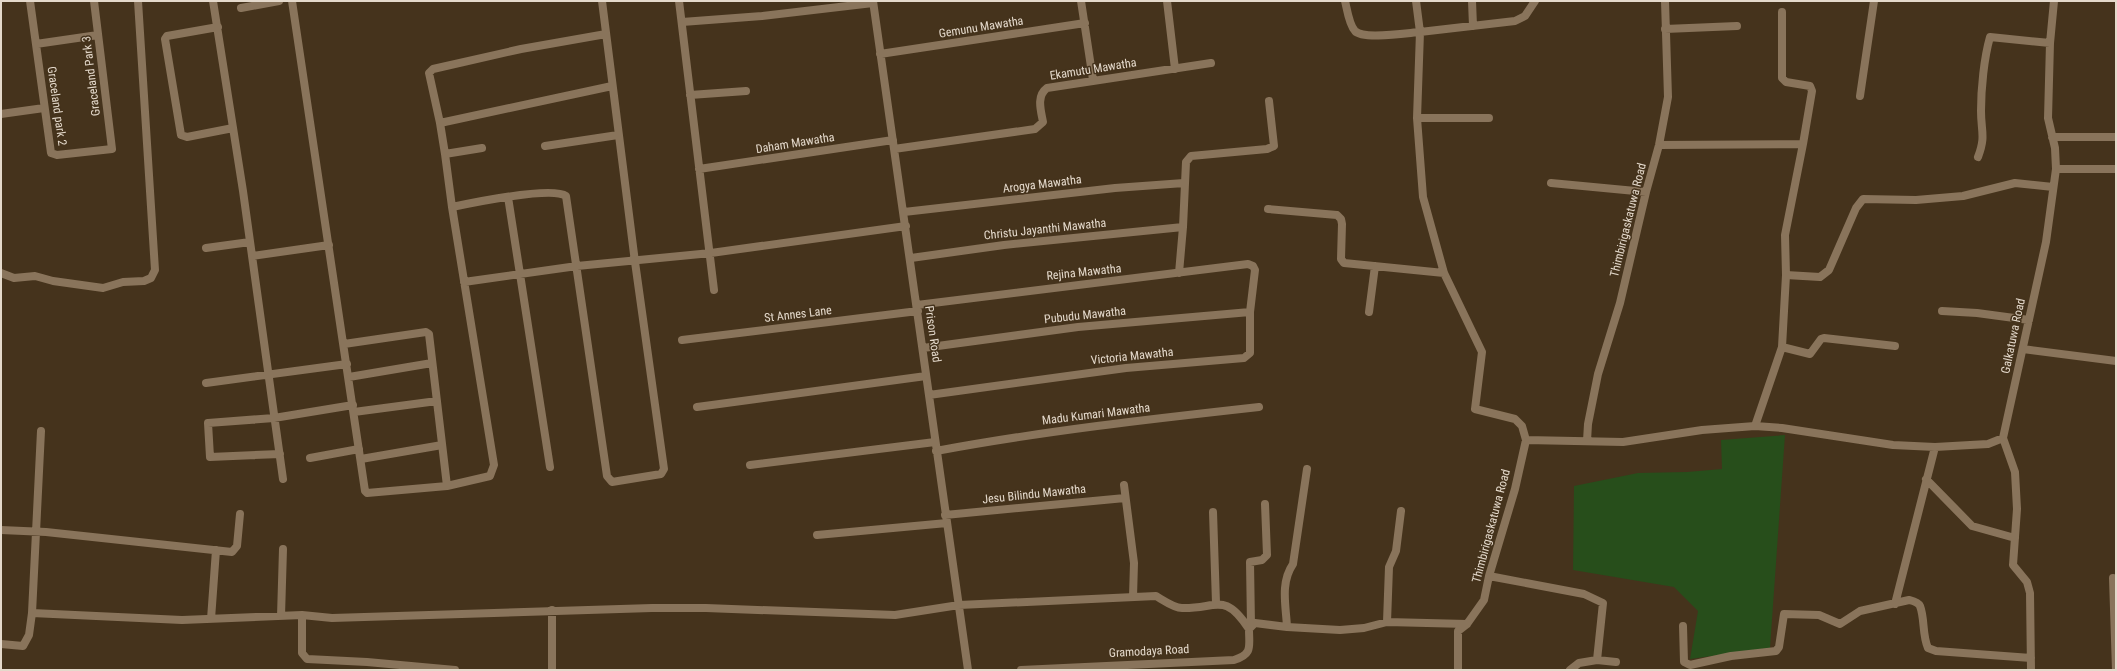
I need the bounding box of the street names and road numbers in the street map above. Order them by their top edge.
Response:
street label: Gemunu Mawatha [938,13,1025,41]
street label: Graceland Park 3 [79,35,103,117]
street label: Ekamutu Mawatha [1049,55,1138,83]
street label: Graceland park 2 [45,65,69,147]
street label: Daham Mawatha [755,130,836,156]
street label: Thimbirigaskatuwa Road [1607,162,1649,278]
street label: Arogya Mawatha [1002,172,1082,196]
street label: Christu Jayanthi Mawatha [983,216,1107,242]
street label: Rejina Mawatha [1046,261,1122,283]
street label: Galkatuwa Road [1998,297,2028,375]
street label: St Annes Lane [763,303,833,325]
street label: Pubudu Mawatha [1043,304,1127,326]
street label: Prison Road [922,305,944,363]
street label: Victoria Mawatha [1090,345,1174,367]
street label: Madu Kumari Mawatha [1041,400,1151,428]
street label: Thimbirigaskatuwa Road [1469,468,1513,584]
street label: Jesu Bilindu Mawatha [982,482,1087,506]
street label: Gramodaya Road [1108,642,1190,660]

